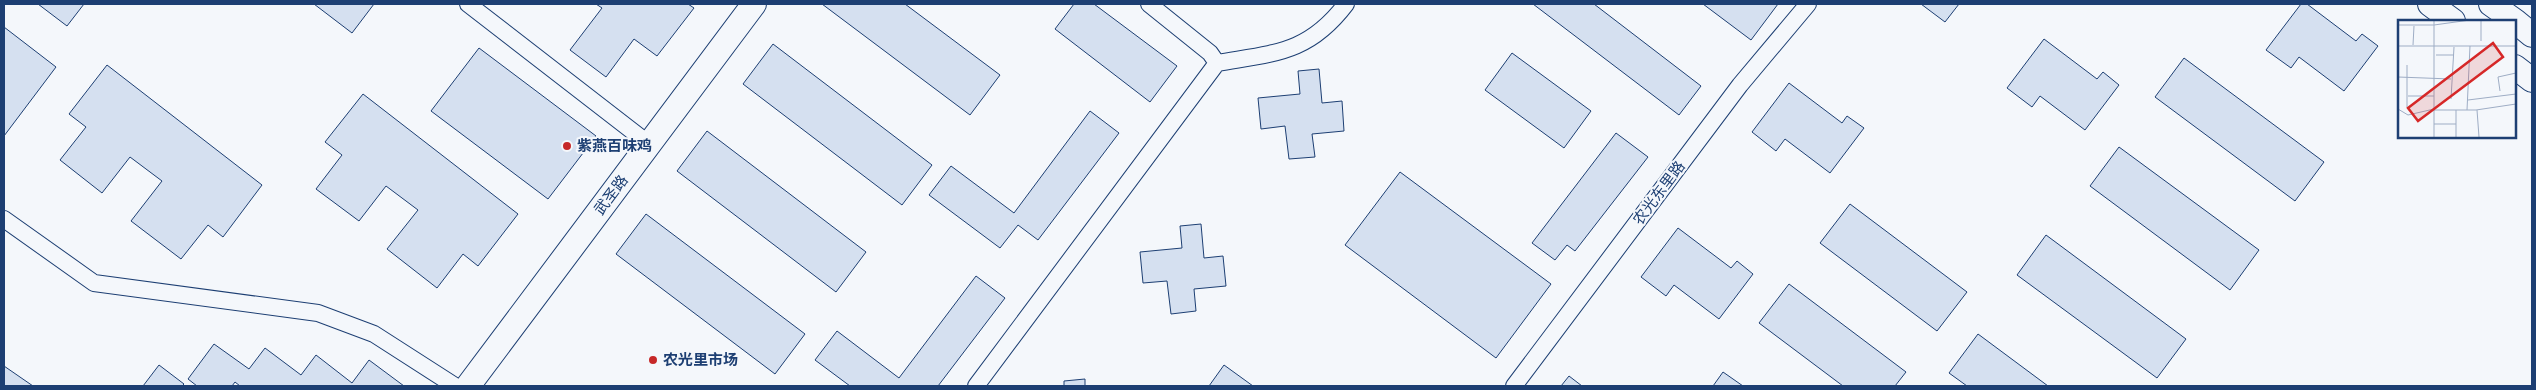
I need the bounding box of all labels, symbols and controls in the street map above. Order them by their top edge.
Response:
inset map [2398,20,2516,138]
place label: 紫燕百味鸡 [577,137,652,154]
marker: 紫燕百味鸡 [561,140,573,152]
street label: 农光东里路 [1629,158,1688,228]
street label: 武圣路 [590,172,631,218]
place label: 农光里市场 [663,351,738,368]
marker: 农光里市场 [647,354,659,366]

